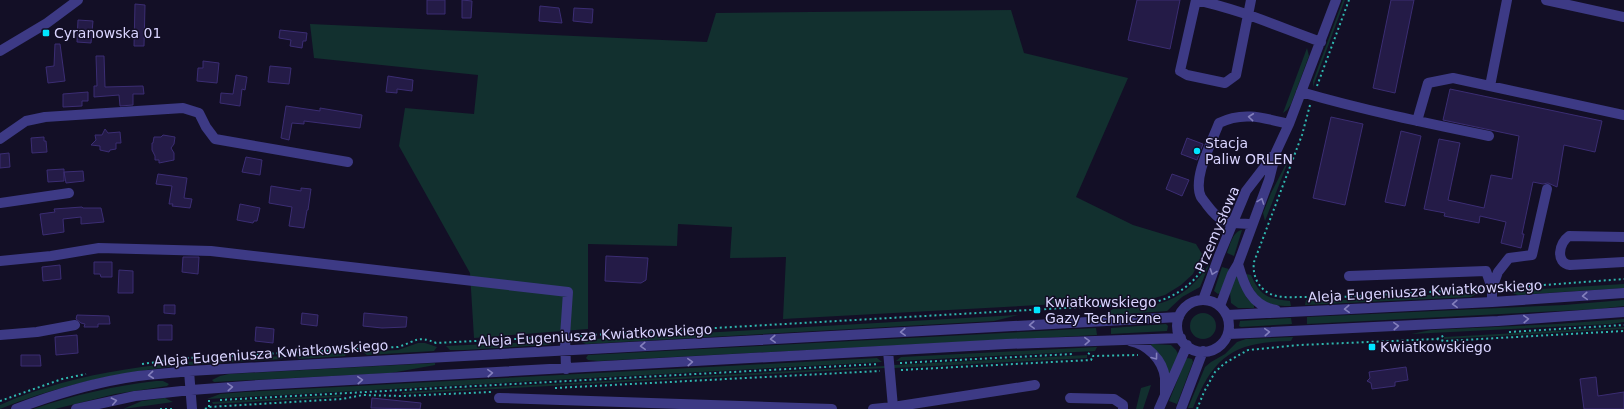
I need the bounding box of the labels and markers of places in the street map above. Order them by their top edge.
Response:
place label: Cyranowska 01 [54,25,161,41]
marker: Cyranowska 01 [41,28,51,38]
place label: Stacja Paliw ORLEN [1205,135,1293,167]
marker: Stacja Paliw ORLEN [1192,146,1202,156]
place label: Kwiatkowskiego Gazy Techniczne [1045,294,1161,326]
marker: Kwiatkowskiego Gazy Techniczne [1032,305,1042,315]
place label: Kwiatkowskiego [1380,339,1492,355]
marker: Kwiatkowskiego [1367,342,1377,352]

